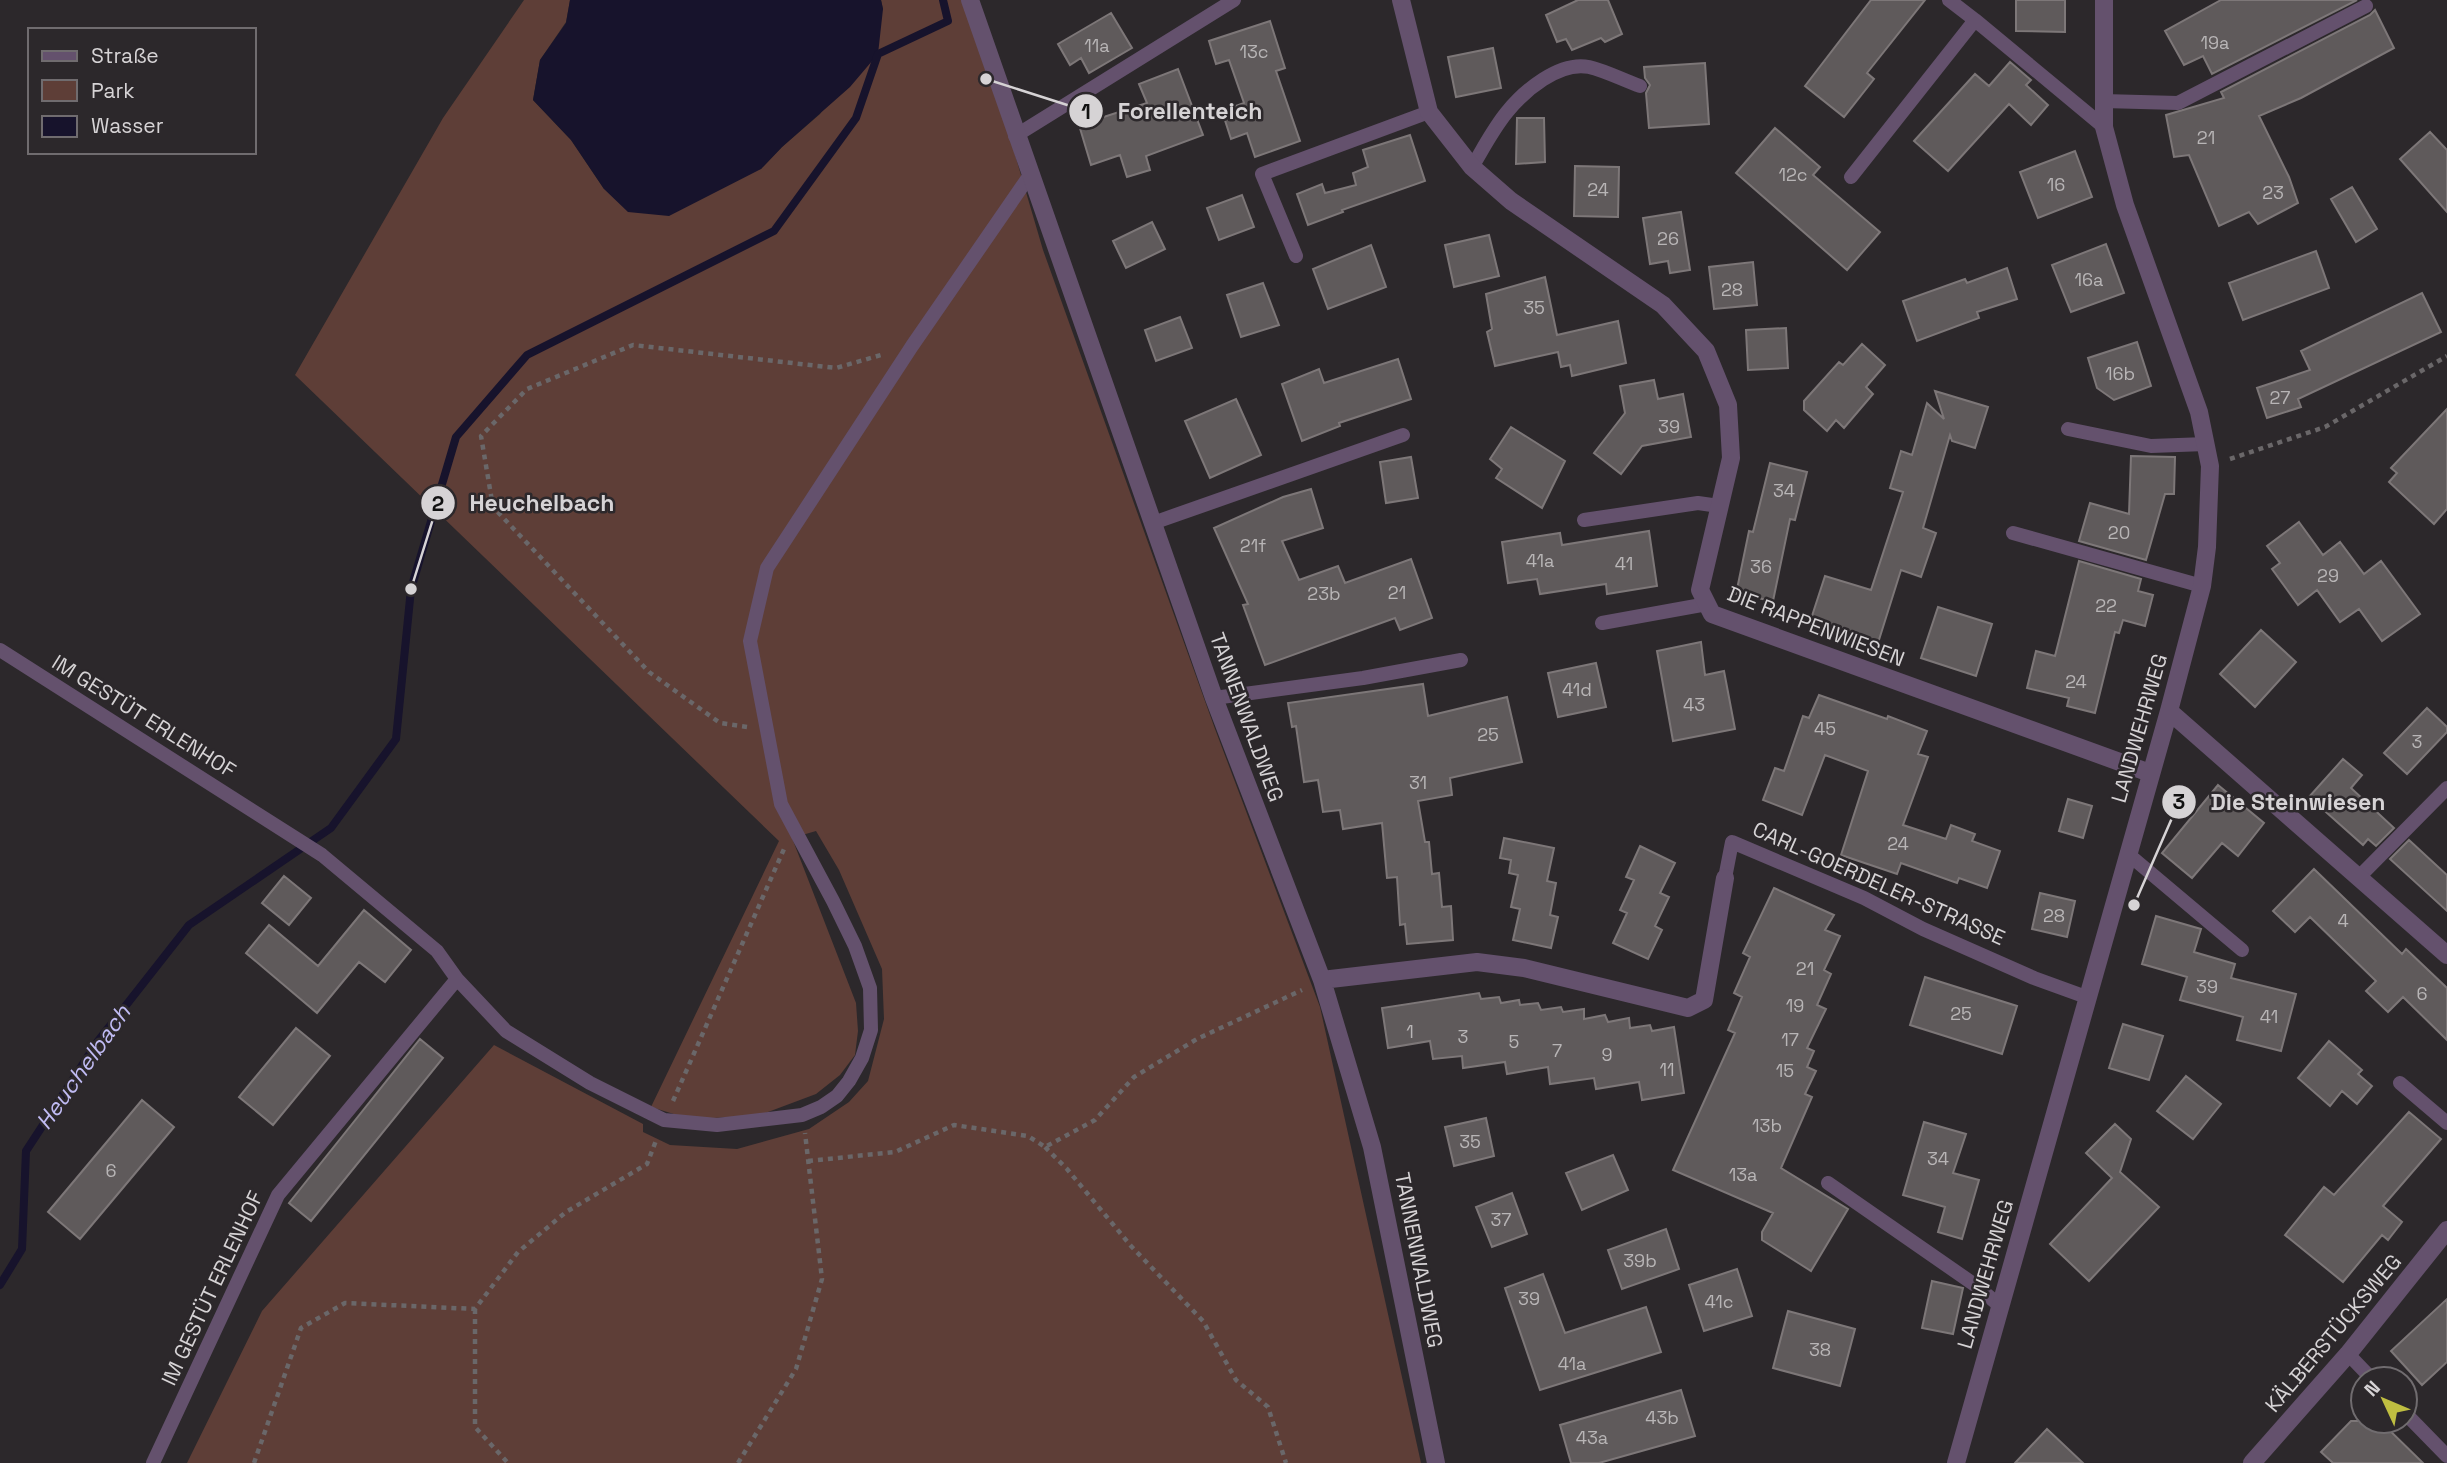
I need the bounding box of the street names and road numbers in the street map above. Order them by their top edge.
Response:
street label: DIE RAPPENWIESEN [1724,580,1908,672]
street label: TANNENWALDWEG [1204,629,1290,805]
street label: IM GESTÜT ERLENHOF [47,648,241,784]
street label: LANDWEHRWEG [2105,650,2173,806]
street label: CARL-GOERDELER-STRASSE [1749,815,2009,951]
street label: TANNENWALDWEG [1389,1170,1449,1350]
street label: IM GESTÜT ERLENHOF [155,1186,269,1390]
street label: LANDWEHRWEG [1951,1196,2019,1352]
street label: KÄLBERSTÜCKSWEG [2259,1248,2407,1418]

